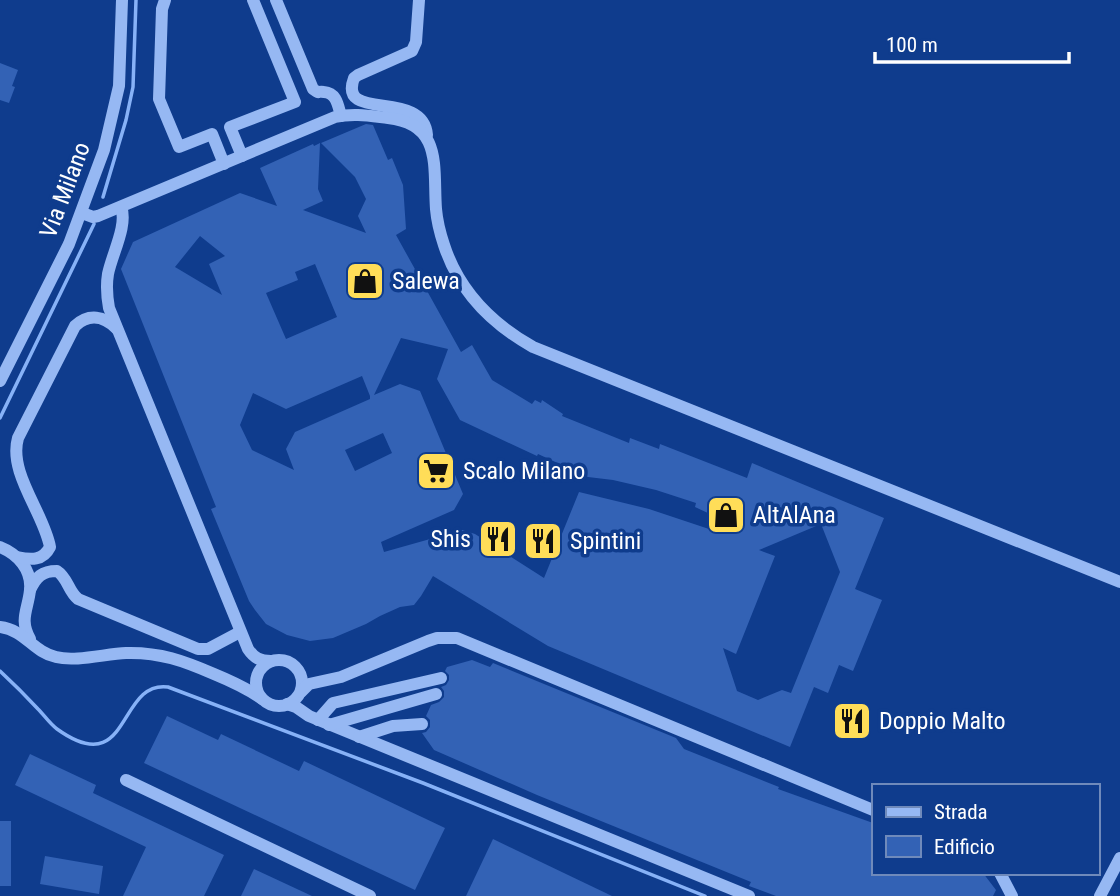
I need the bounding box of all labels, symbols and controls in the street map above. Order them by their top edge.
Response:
scale bar [875,21,1069,65]
text: 100 m [886,33,938,57]
street label: Via Milano [34,138,96,242]
shop icon: Salewa [344,260,386,302]
place label: Salewa [392,267,460,295]
supermarket icon: Scalo Milano [415,450,457,492]
place label: Scalo Milano [463,457,585,485]
shop icon: AltAlAna [705,494,747,536]
place label: AltAlAna [753,501,836,529]
restaurant icon: Shis [477,518,519,560]
restaurant icon: Spintini [522,520,564,562]
place label: Shis [431,525,471,553]
place label: Spintini [570,527,641,555]
restaurant icon: Doppio Malto [831,700,873,742]
place label: Doppio Malto [879,707,1006,735]
legend [872,784,1099,875]
text: Strada [934,800,988,824]
text: Edificio [934,835,995,859]

